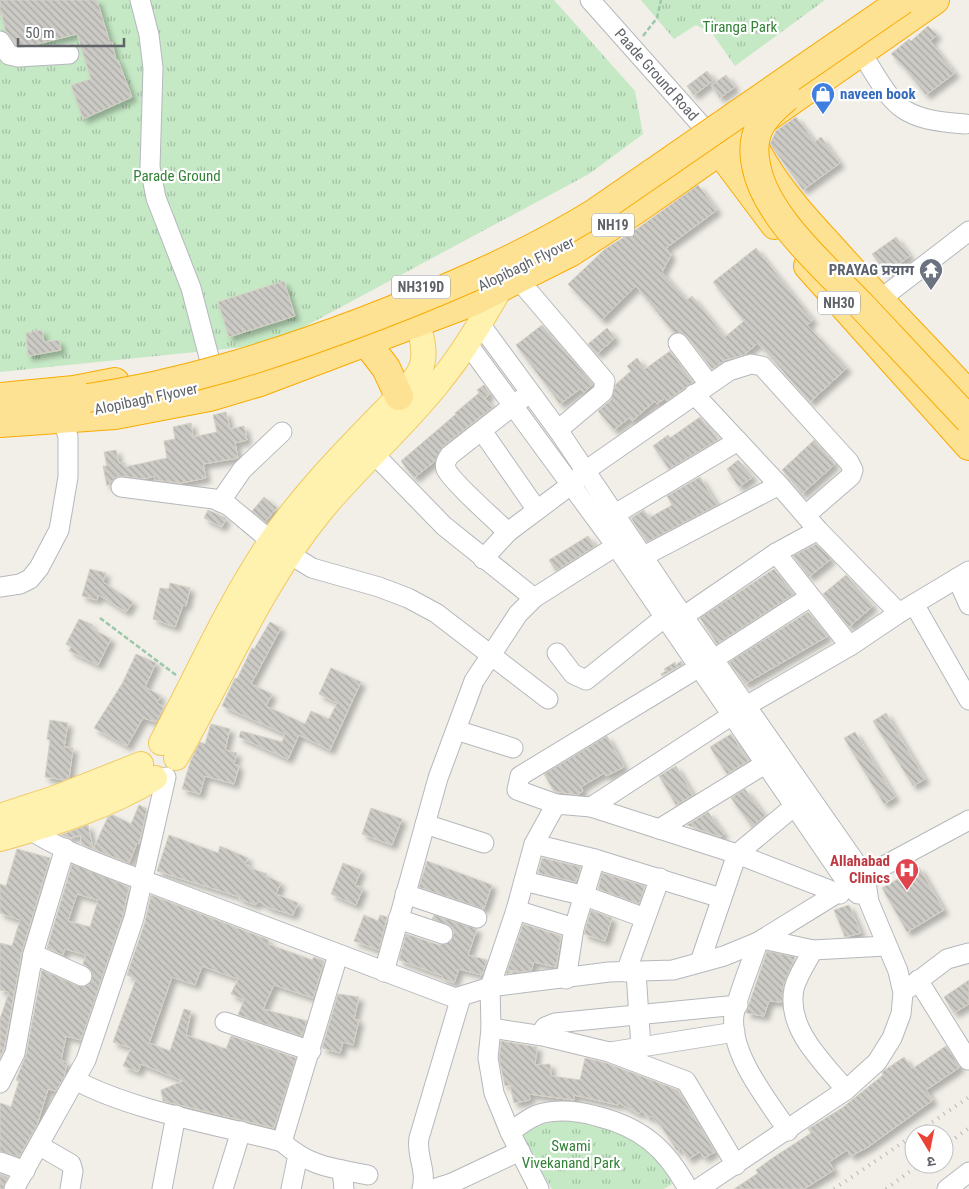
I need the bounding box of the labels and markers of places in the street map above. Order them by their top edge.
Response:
shop icon: naveen book [810,81,836,115]
place label: naveen book [840,85,917,103]
temple icon: PRAYAG प्रयाग [918,257,944,291]
place label: PRAYAG प्रयाग [829,261,915,279]
place label: Allahabad Clinics [830,852,890,887]
hospital icon: Allahabad Clinics [894,857,920,891]

